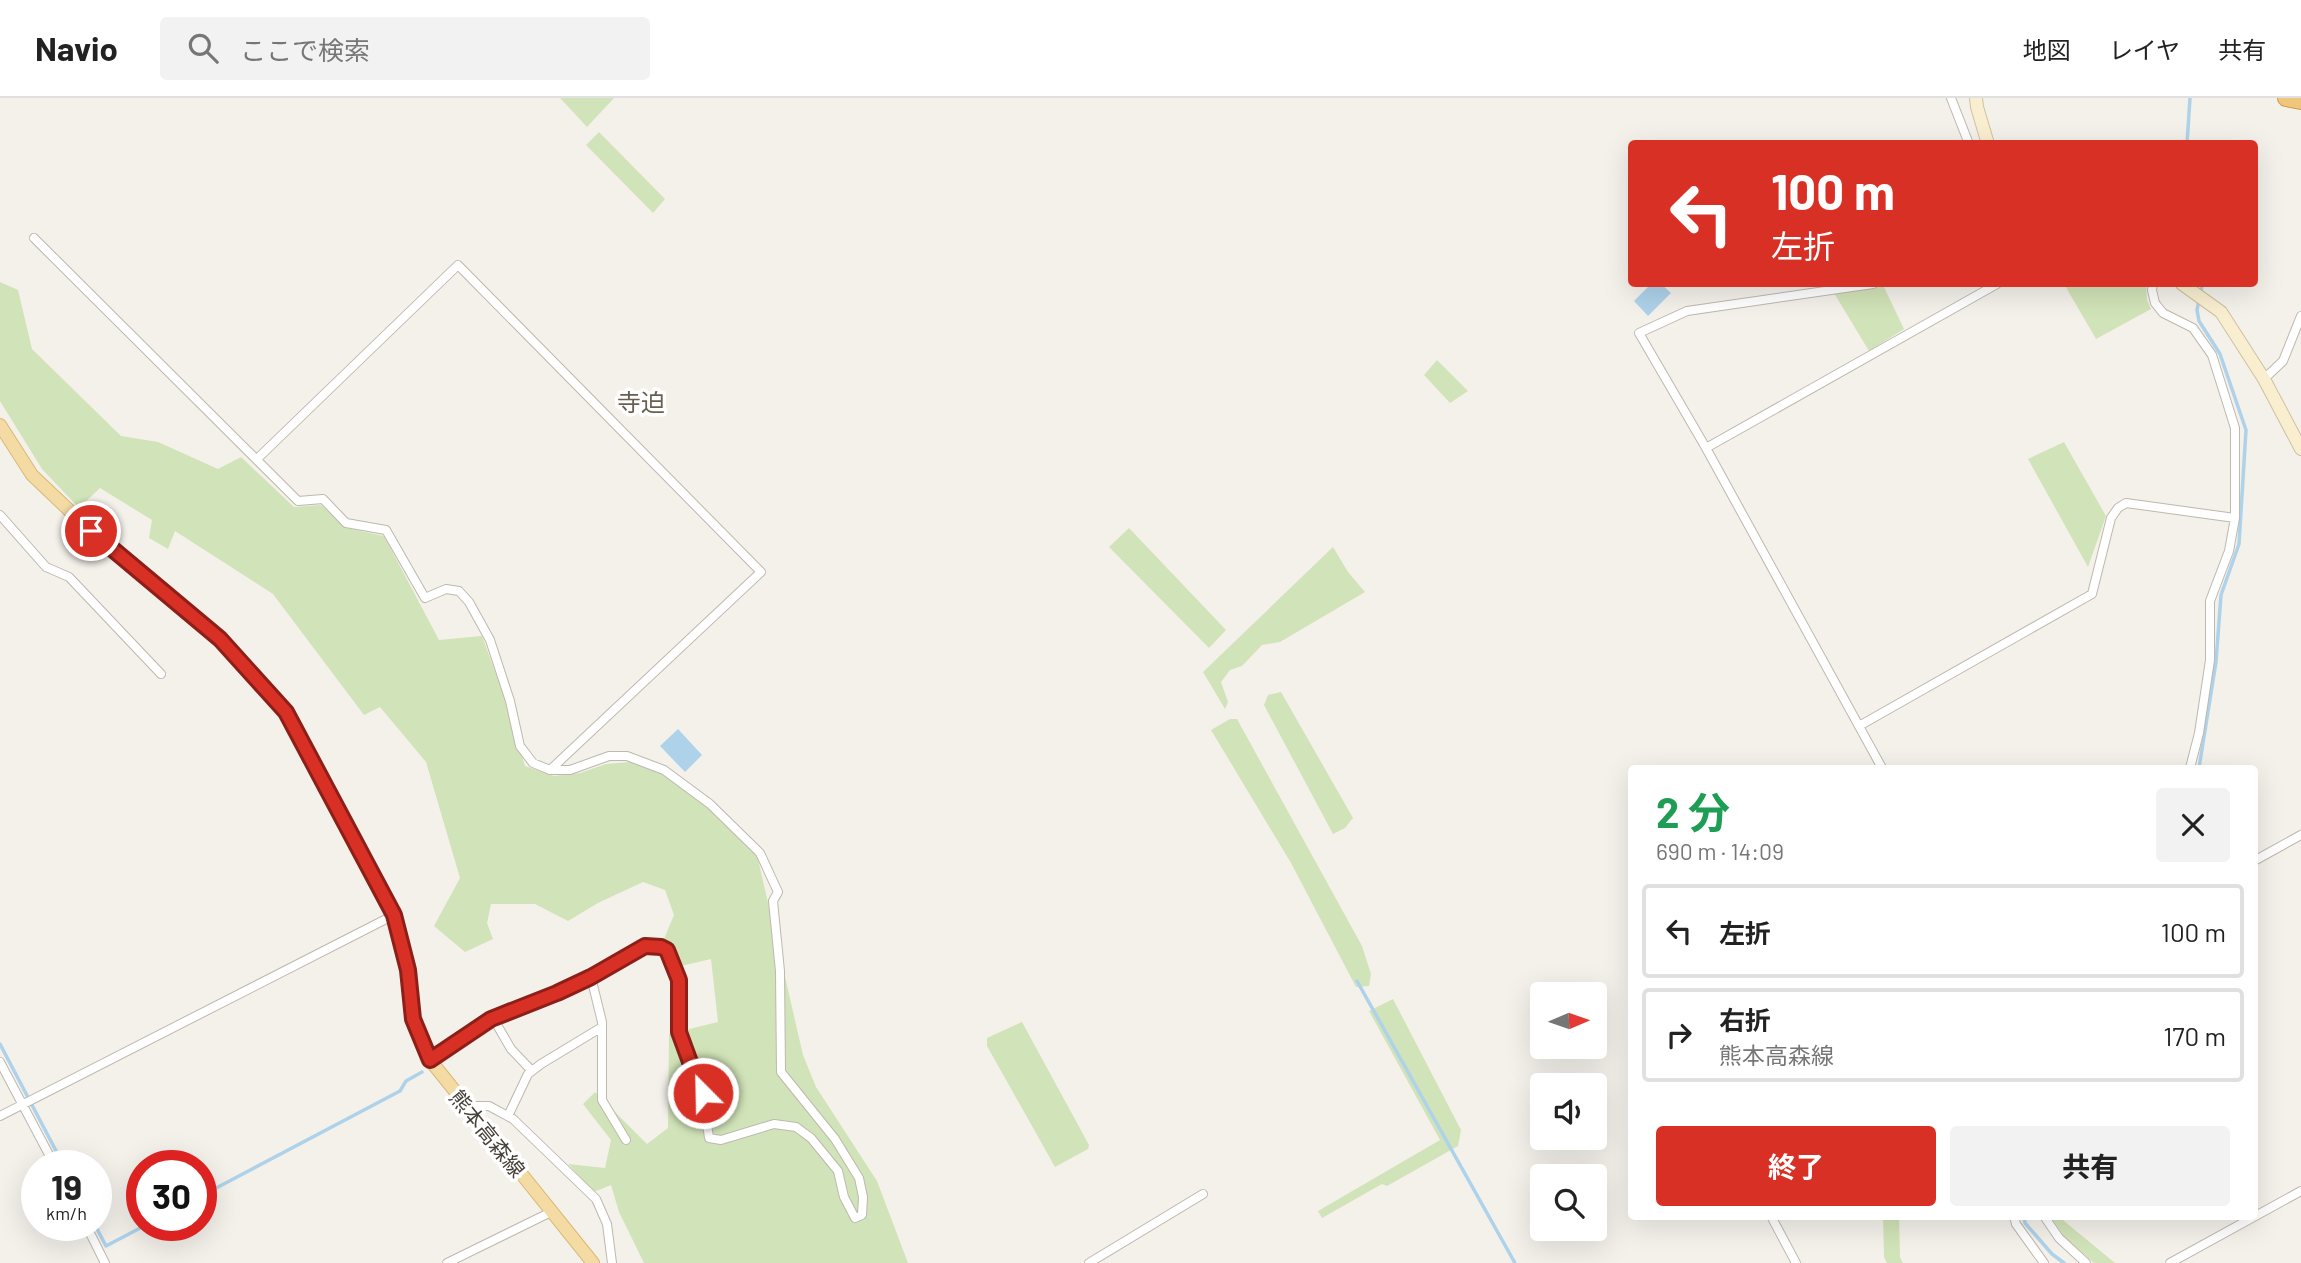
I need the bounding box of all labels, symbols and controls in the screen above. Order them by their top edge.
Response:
search box [160,17,650,80]
text: Navio [35,28,118,68]
icon: search [184,29,222,67]
text: ここで検索 [240,34,370,65]
text: 地図 [2023,35,2071,64]
text: レイヤ [2109,35,2180,64]
text: 共有 [2218,35,2266,64]
text: 100 m [1771,161,1895,220]
icon: left [1656,168,1747,259]
text: 左折 [1771,226,1835,264]
district label: 寺迫 [617,387,665,416]
pin [61,501,121,561]
icon: arrive [72,512,110,550]
text: 2 分 [1656,786,1730,836]
button: close [2156,788,2230,862]
text: 690 m · 14:09 [1656,837,1784,865]
icon: left [1660,912,1698,950]
text: 100 m [2161,916,2226,947]
text: 左折 [1719,917,1771,948]
north arrow [1530,982,1606,1059]
map controls [1530,982,1607,1241]
text: 右折 [1719,1004,1771,1035]
icon: right [1660,1016,1698,1054]
text: 170 m [2163,1020,2226,1051]
text: 熊本高森線 [1719,1041,1834,1069]
position arrow [666,1056,740,1130]
button: sound [1530,1073,1607,1150]
street label: 熊本高森線 [445,1084,531,1182]
button: 終了 [1656,1126,1936,1206]
button: 共有 [1950,1126,2230,1206]
speed limit sign: 30 [126,1150,217,1241]
button: search [1530,1164,1607,1241]
text: 19 [51,1165,82,1207]
text: km/h [46,1202,87,1224]

